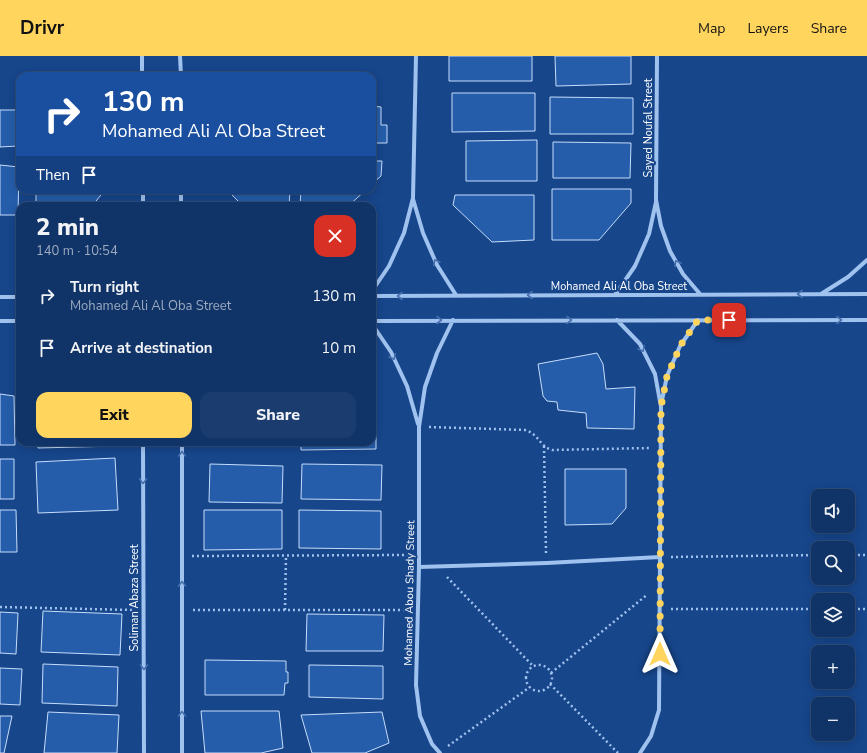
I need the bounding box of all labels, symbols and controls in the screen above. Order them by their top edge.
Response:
text: Drivr [20,15,64,41]
text: Map [698,19,725,38]
text: Layers [747,19,789,38]
text: Share [811,19,847,38]
street label: Sayed Noufal Street [641,78,656,178]
text: 130 m [102,83,185,121]
icon: right [36,88,88,140]
text: Mohamed Ali Al Oba Street [102,119,325,143]
icon: arrive [78,164,100,186]
text: Then [36,165,70,185]
text: 2 min [36,211,99,243]
button: close [314,215,356,257]
text: 140 m · 10:54 [36,242,118,260]
one-way arrow [433,259,441,267]
one-way arrow [674,260,681,267]
text: Turn right [70,277,139,297]
street label: Mohamed Ali Al Oba Street [551,279,687,294]
icon: right [36,285,58,307]
text: 130 m [312,286,356,306]
one-way arrow [797,290,803,298]
one-way arrow [527,291,533,299]
one-way arrow [397,292,403,300]
text: Mohamed Ali Al Oba Street [70,297,231,315]
pin [712,303,746,337]
icon: arrive [718,309,740,331]
one-way arrow [436,316,442,324]
one-way arrow [566,316,572,324]
one-way arrow [836,316,842,324]
icon: arrive [36,337,58,359]
text: Arrive at destination [70,338,213,358]
text: 10 m [321,338,356,358]
one-way arrow [637,345,645,353]
one-way arrow [388,353,396,360]
button: Exit [36,392,192,438]
button: Share [200,392,356,438]
one-way arrow [178,451,186,457]
one-way arrow [139,478,147,484]
map controls [811,489,855,741]
button: sound [811,489,855,533]
street label: Mohamed Abou Shady Street [401,520,418,666]
button: search [811,541,855,585]
street label: Soliman Abaza Street [127,544,142,651]
one-way arrow [178,581,186,587]
button: layers [811,593,855,637]
position arrow [639,633,681,675]
button: + [811,645,855,689]
one-way arrow [139,664,148,670]
button: − [811,697,855,741]
one-way arrow [178,711,186,717]

